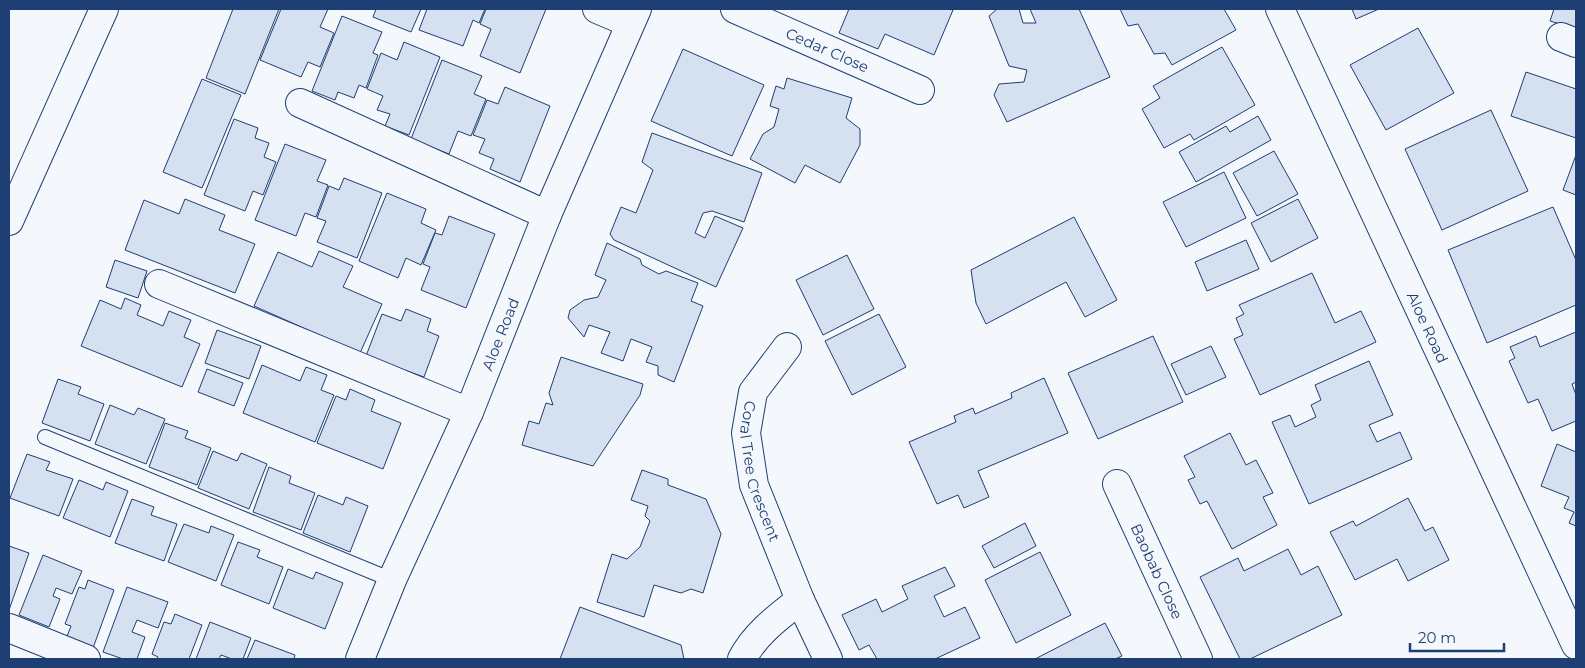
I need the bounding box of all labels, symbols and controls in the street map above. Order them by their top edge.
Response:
street label: Cedar Close [783,23,872,76]
street label: Aloe Road [1403,289,1453,366]
street label: Aloe Road [477,295,523,373]
street label: Coral Tree Crescent [736,400,785,544]
street label: Baobab Close [1127,520,1188,622]
scale bar [1410,620,1504,652]
text: 20 m [1418,628,1456,647]

